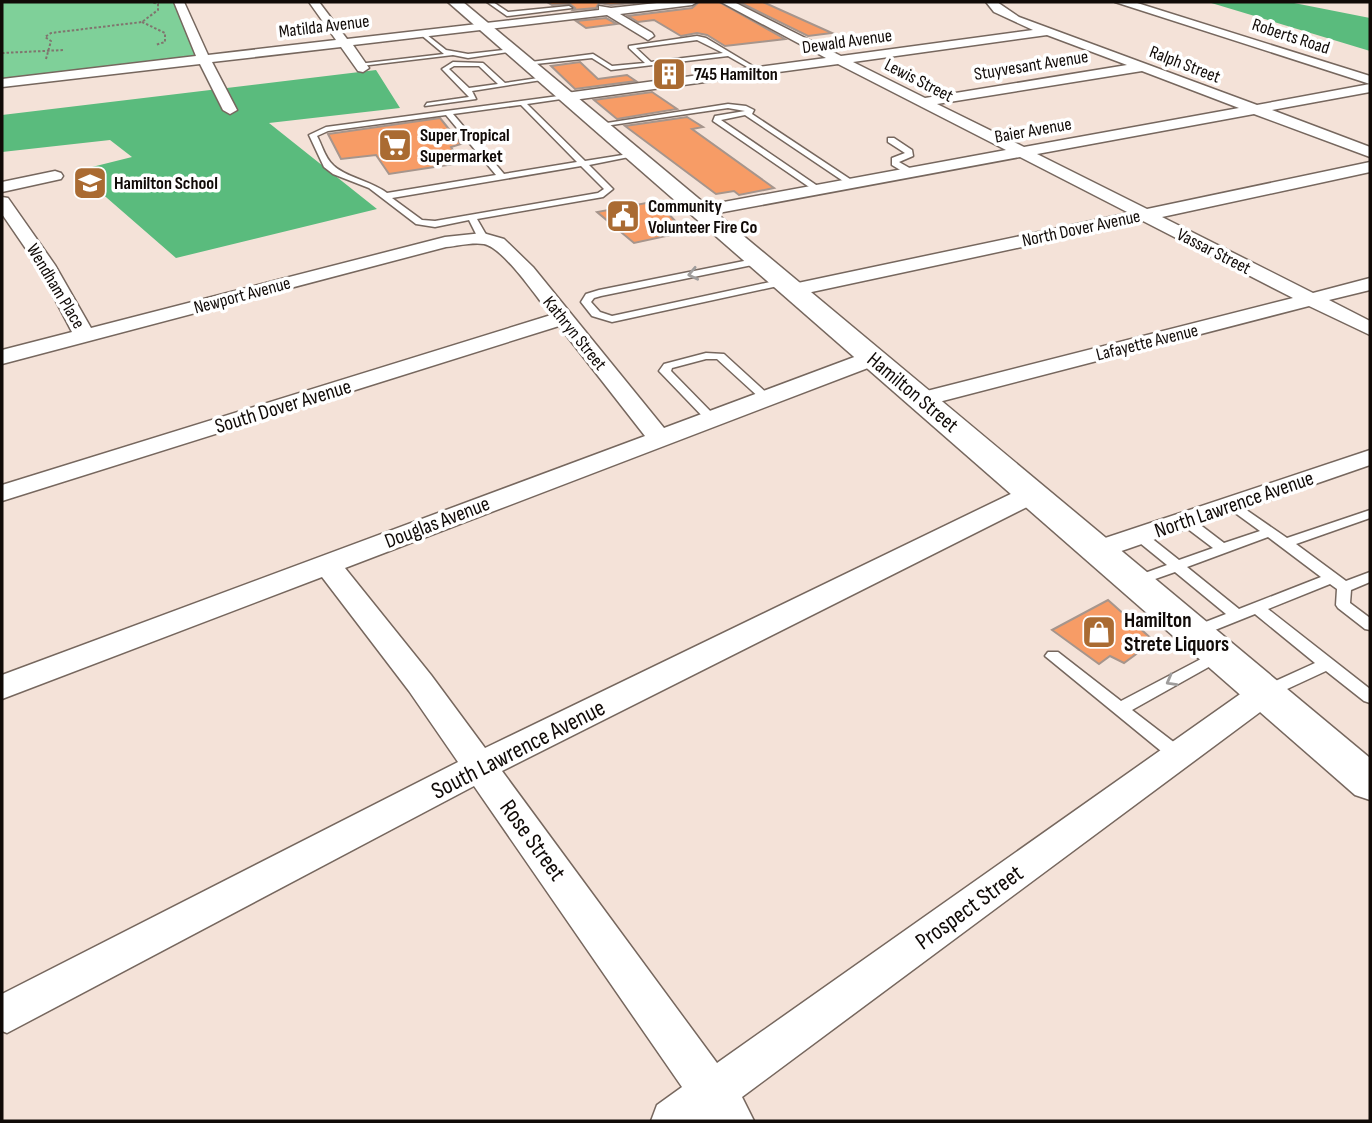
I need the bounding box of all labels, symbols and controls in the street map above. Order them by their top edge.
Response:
street label: Matilda Avenue [278,11,371,42]
street label: Roberts Road [1249,14,1332,59]
street label: Dewald Avenue [801,25,893,58]
street label: Ralph Street [1146,41,1224,88]
street label: Stuyvesant Avenue [973,46,1090,85]
street label: Lewis Street [881,54,957,107]
building icon: 745 Hamilton [650,55,688,93]
place label: 745 Hamilton [694,64,778,85]
street label: Baier Avenue [993,113,1073,148]
place label: Super Tropical Supermarket [420,125,510,167]
supermarket icon: Super Tropical Supermarket [376,126,414,164]
school or university icon: Hamilton School [71,164,109,202]
place label: Hamilton School [114,173,218,194]
place label: Community Volunteer Fire Co [648,196,757,238]
public building icon: Community Volunteer Fire Co [604,197,642,235]
street label: North Dover Avenue [1020,206,1142,251]
street label: Vassar Street [1173,224,1255,279]
street label: Wendham Place [22,240,89,332]
one-way arrow [687,266,699,281]
street label: Newport Avenue [192,273,293,318]
street label: Kathryn Street [538,292,611,375]
street label: Lafayette Avenue [1094,320,1200,365]
street label: Hamilton Street [862,347,963,438]
street label: South Dover Avenue [212,374,354,439]
street label: North Lawrence Avenue [1151,466,1317,543]
street label: Douglas Avenue [381,491,493,554]
place label: Hamilton Strete Liquors [1124,608,1229,657]
shop icon: Hamilton Strete Liquors [1080,613,1118,651]
one-way arrow [1165,673,1178,687]
street label: South Lawrence Avenue [426,693,610,806]
street label: Rose Street [493,794,572,887]
street label: Prospect Street [910,859,1029,956]

